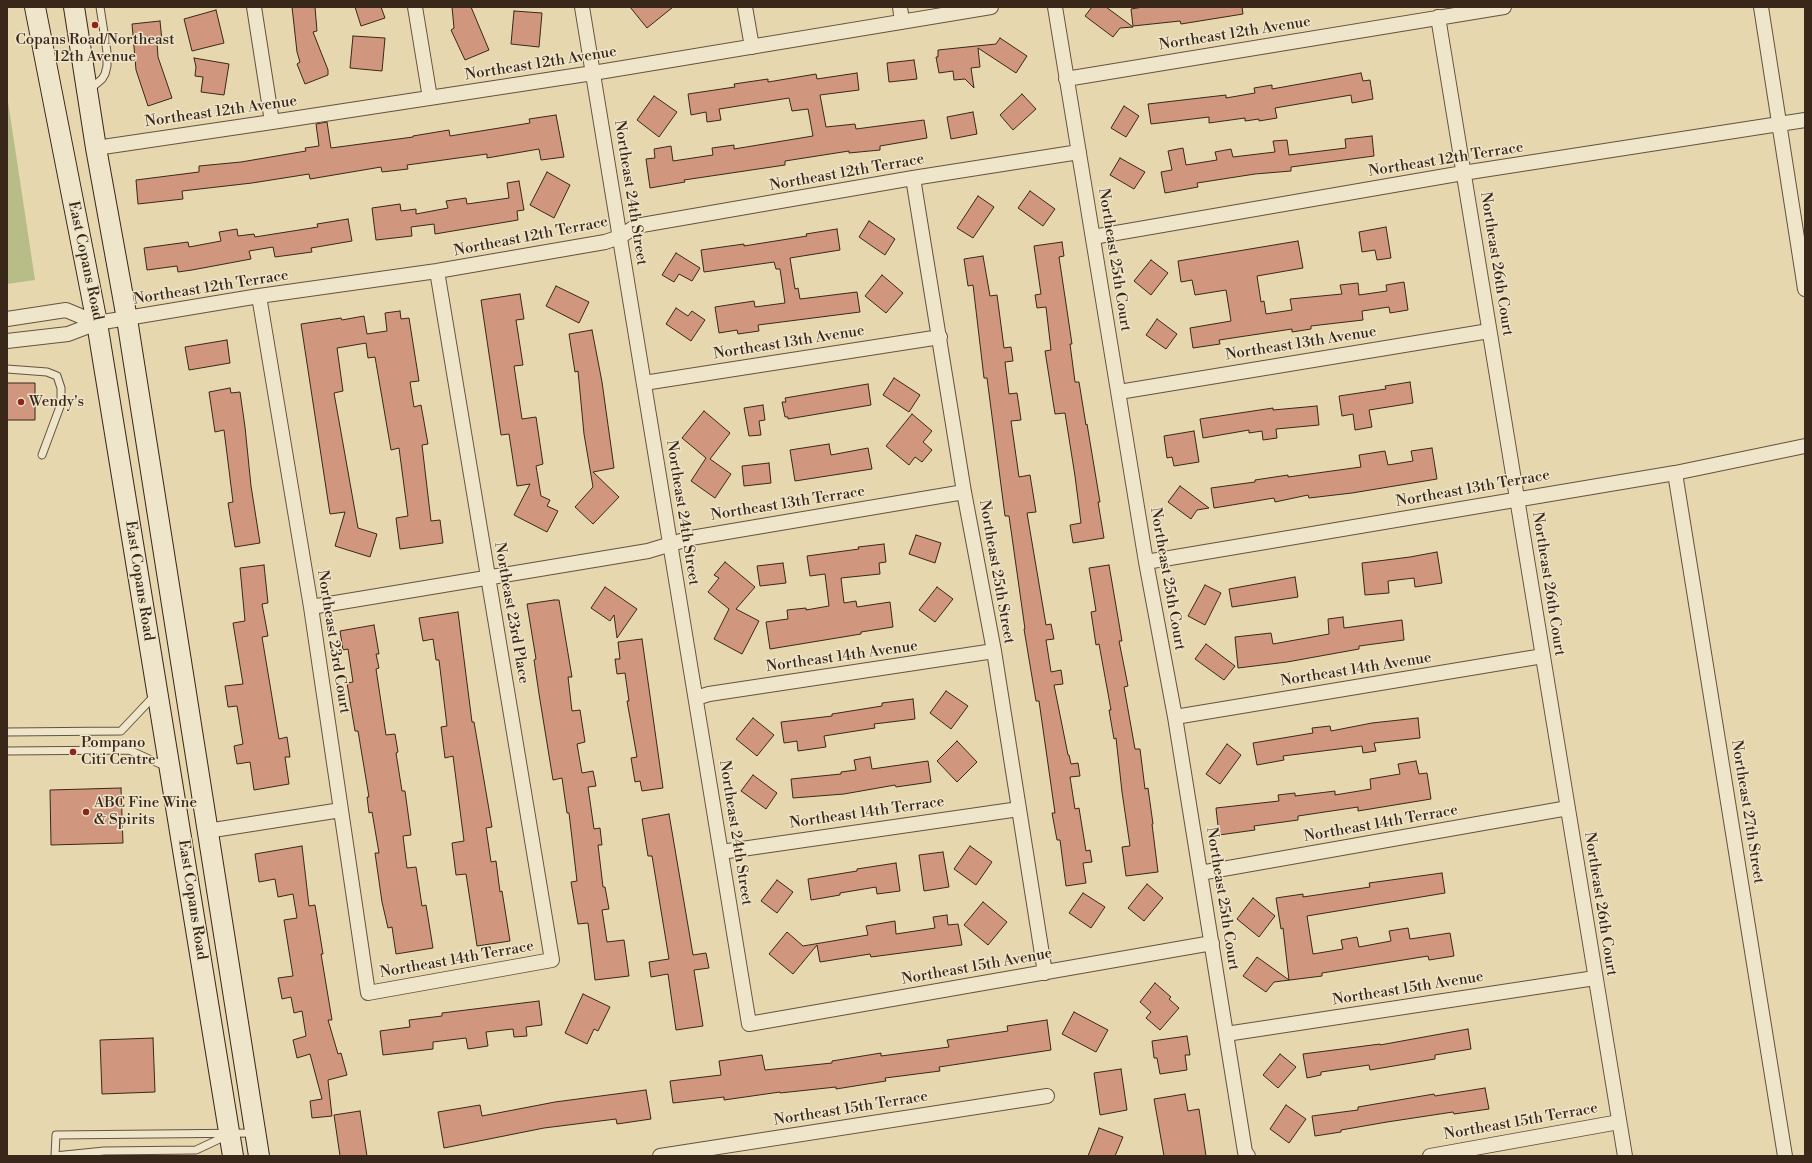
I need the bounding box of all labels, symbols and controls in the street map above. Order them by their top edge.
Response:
street label: Northeast 12th Avenue [1158,13,1312,55]
marker: Copans Road/Northeast 12th Avenue [90,20,100,30]
place label: Copans Road/Northeast 12th Avenue [15,31,175,66]
street label: Northeast 12th Avenue [464,43,618,85]
street label: Northeast 12th Avenue [144,92,298,132]
street label: Northeast 24th Street [610,119,650,267]
street label: Northeast 12th Terrace [1367,139,1525,181]
street label: Northeast 12th Terrace [768,151,926,195]
street label: Northeast 25th Court [1094,187,1134,333]
street label: Northeast 26th Court [1476,191,1516,337]
street label: East Copans Road [64,200,106,322]
street label: Northeast 12th Terrace [452,213,610,261]
street label: Northeast 12th Terrace [132,267,290,309]
street label: Northeast 13th Avenue [712,322,866,364]
street label: Northeast 13th Avenue [1224,323,1378,365]
place label: Wendy's [29,393,84,411]
marker: Wendy's [16,397,26,407]
street label: Northeast 24th Street [662,439,702,587]
street label: Northeast 13th Terrace [1395,467,1551,511]
street label: Northeast 13th Terrace [710,483,866,525]
street label: Northeast 25th Street [974,499,1018,645]
street label: Northeast 25th Court [1146,506,1188,652]
street label: Northeast 26th Court [1528,511,1568,657]
street label: East Copans Road [121,520,157,642]
street label: Northeast 23rd Place [490,541,532,685]
street label: Northeast 23rd Court [313,569,353,715]
street label: Northeast 14th Avenue [765,637,919,677]
street label: Northeast 14th Avenue [1279,649,1433,691]
place label: Pompano Citi Centre [81,734,155,769]
street label: Northeast 27th Street [1727,739,1767,885]
marker: Pompano Citi Centre [68,747,78,757]
street label: Northeast 24th Street [715,759,755,907]
street label: Northeast 14th Terrace [788,793,946,833]
place label: ABC Fine Wine & Spirits [94,794,197,829]
street label: Northeast 14th Terrace [1303,802,1459,846]
marker: ABC Fine Wine & Spirits [81,807,91,817]
street label: Northeast 25th Court [1202,826,1242,972]
street label: Northeast 26th Court [1580,831,1620,977]
street label: East Copans Road [174,839,210,961]
street label: Northeast 14th Terrace [379,938,535,982]
street label: Northeast 15th Avenue [900,945,1054,989]
street label: Northeast 15th Avenue [1331,968,1485,1010]
street label: Northeast 15th Terrace [773,1088,929,1130]
street label: Northeast 15th Terrace [1443,1100,1599,1144]

